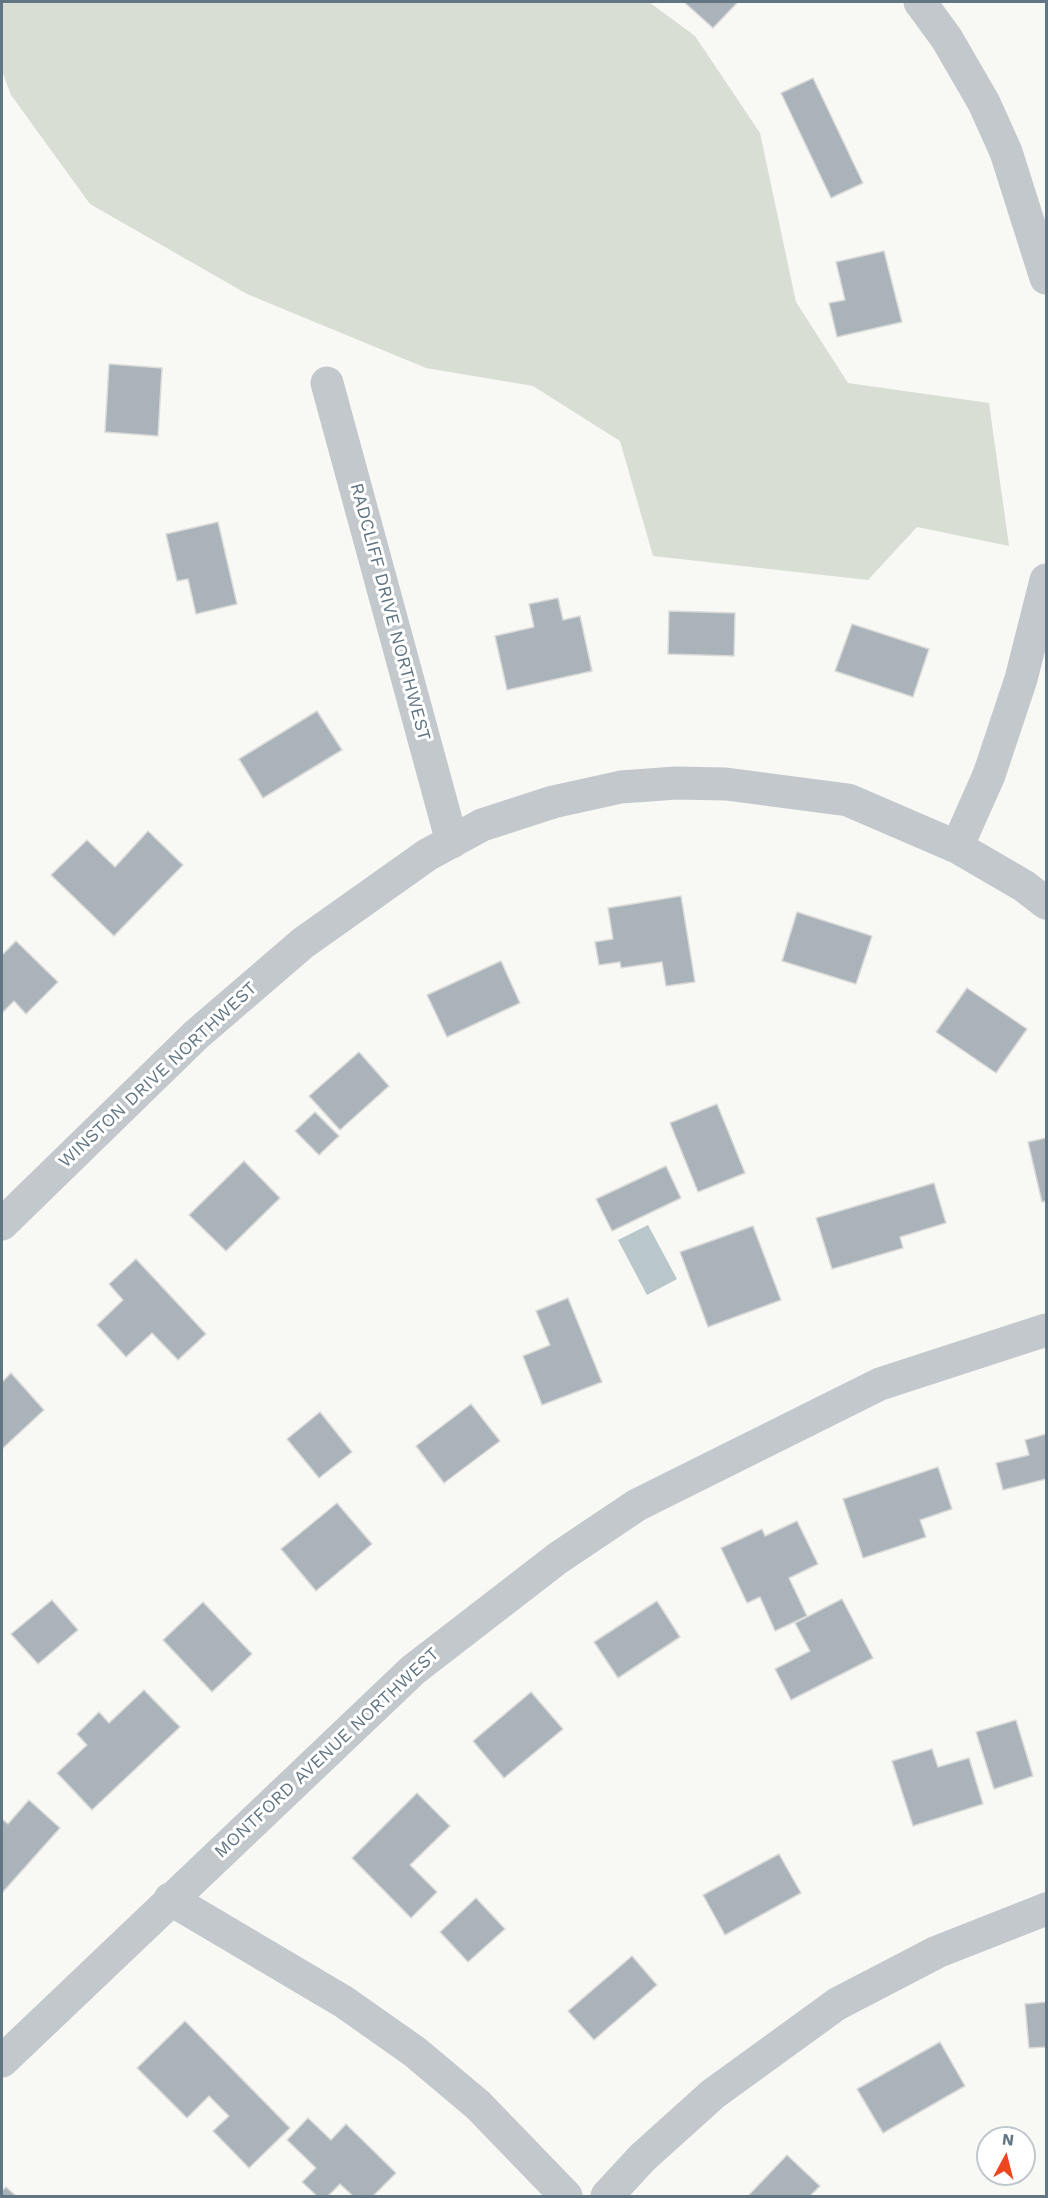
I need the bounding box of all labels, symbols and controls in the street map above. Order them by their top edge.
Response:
street label: RADCLIFF DRIVE NORTHWEST [345,481,435,743]
street label: WINSTON DRIVE NORTHWEST [55,978,261,1172]
street label: MONTFORD AVENUE NORTHWEST [210,1643,444,1863]
north arrow [976,2126,1036,2186]
text: N [1001,2129,1015,2150]

